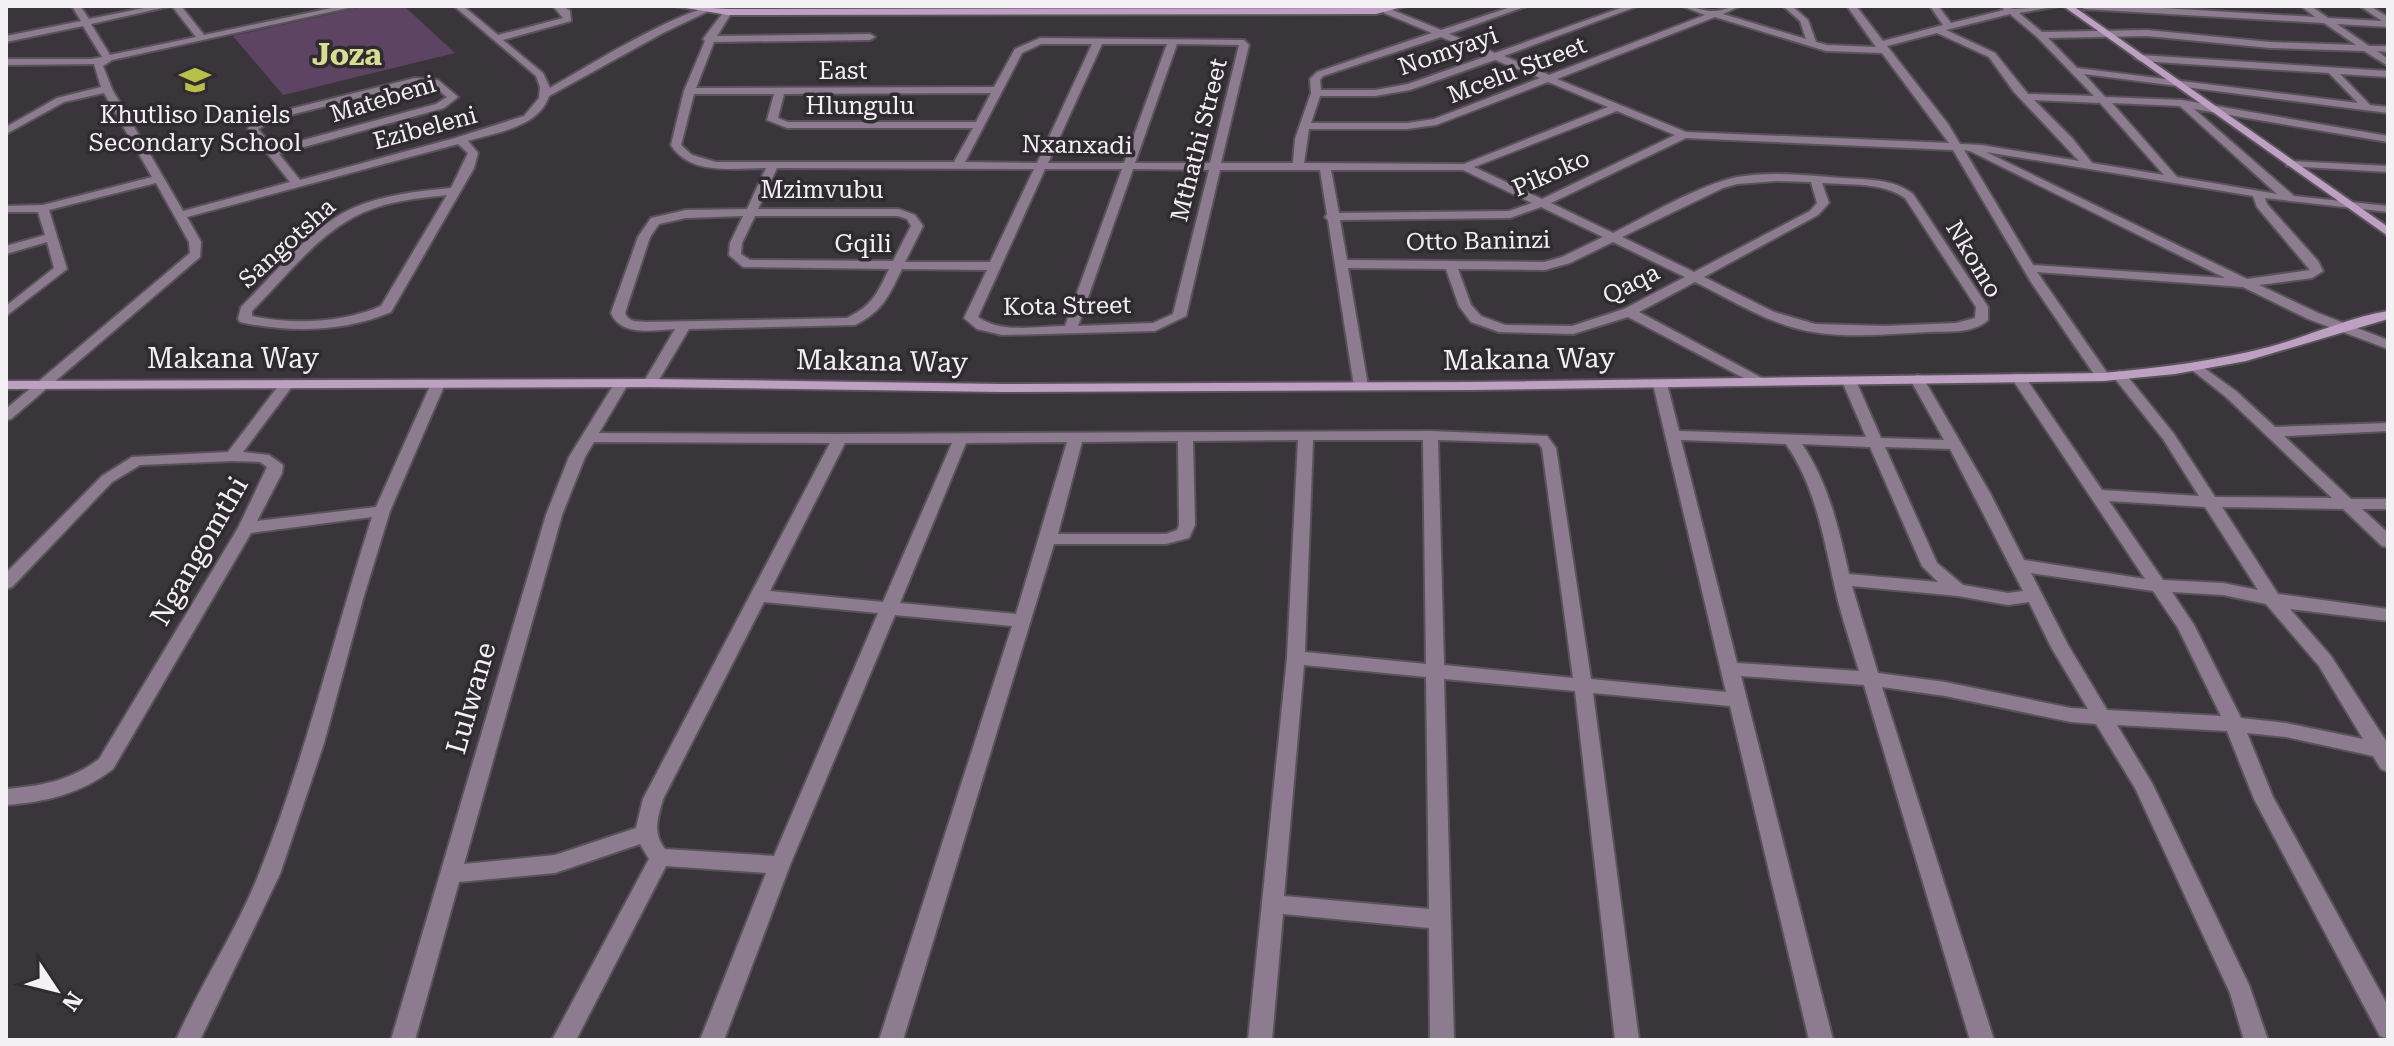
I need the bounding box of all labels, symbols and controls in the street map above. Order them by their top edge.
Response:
street label: Nomyayi [1395,21,1502,81]
street label: Mcelu Street [1444,31,1590,109]
district label: Joza [312,37,382,72]
street label: Mthathi Street [1165,55,1233,224]
street label: East [819,57,867,85]
school or university icon: Khutliso Daniels Secondary School [178,63,212,97]
street label: Matebeni [327,70,439,128]
street label: Hlungulu [806,92,914,120]
place label: Khutliso Daniels Secondary School [89,101,301,157]
street label: Ezibeleni [370,101,480,155]
street label: Nxanxadi [1021,130,1133,160]
street label: Pikoko [1508,144,1594,202]
street label: Mzimvubu [760,176,884,204]
street label: Sangotsha [233,192,341,294]
street label: Nkomo [1940,215,2008,303]
street label: Otto Baninzi [1406,226,1551,256]
street label: Gqili [834,230,892,258]
street label: Qaqa [1598,258,1664,310]
street label: Kota Street [1003,291,1132,321]
street label: Makana Way [1443,341,1616,377]
street label: Makana Way [147,342,320,375]
street label: Makana Way [796,343,969,379]
street label: Ngangomthi [143,471,255,631]
street label: Lulwane [439,638,503,758]
north arrow [16,950,96,1030]
text: N [57,987,87,1015]

